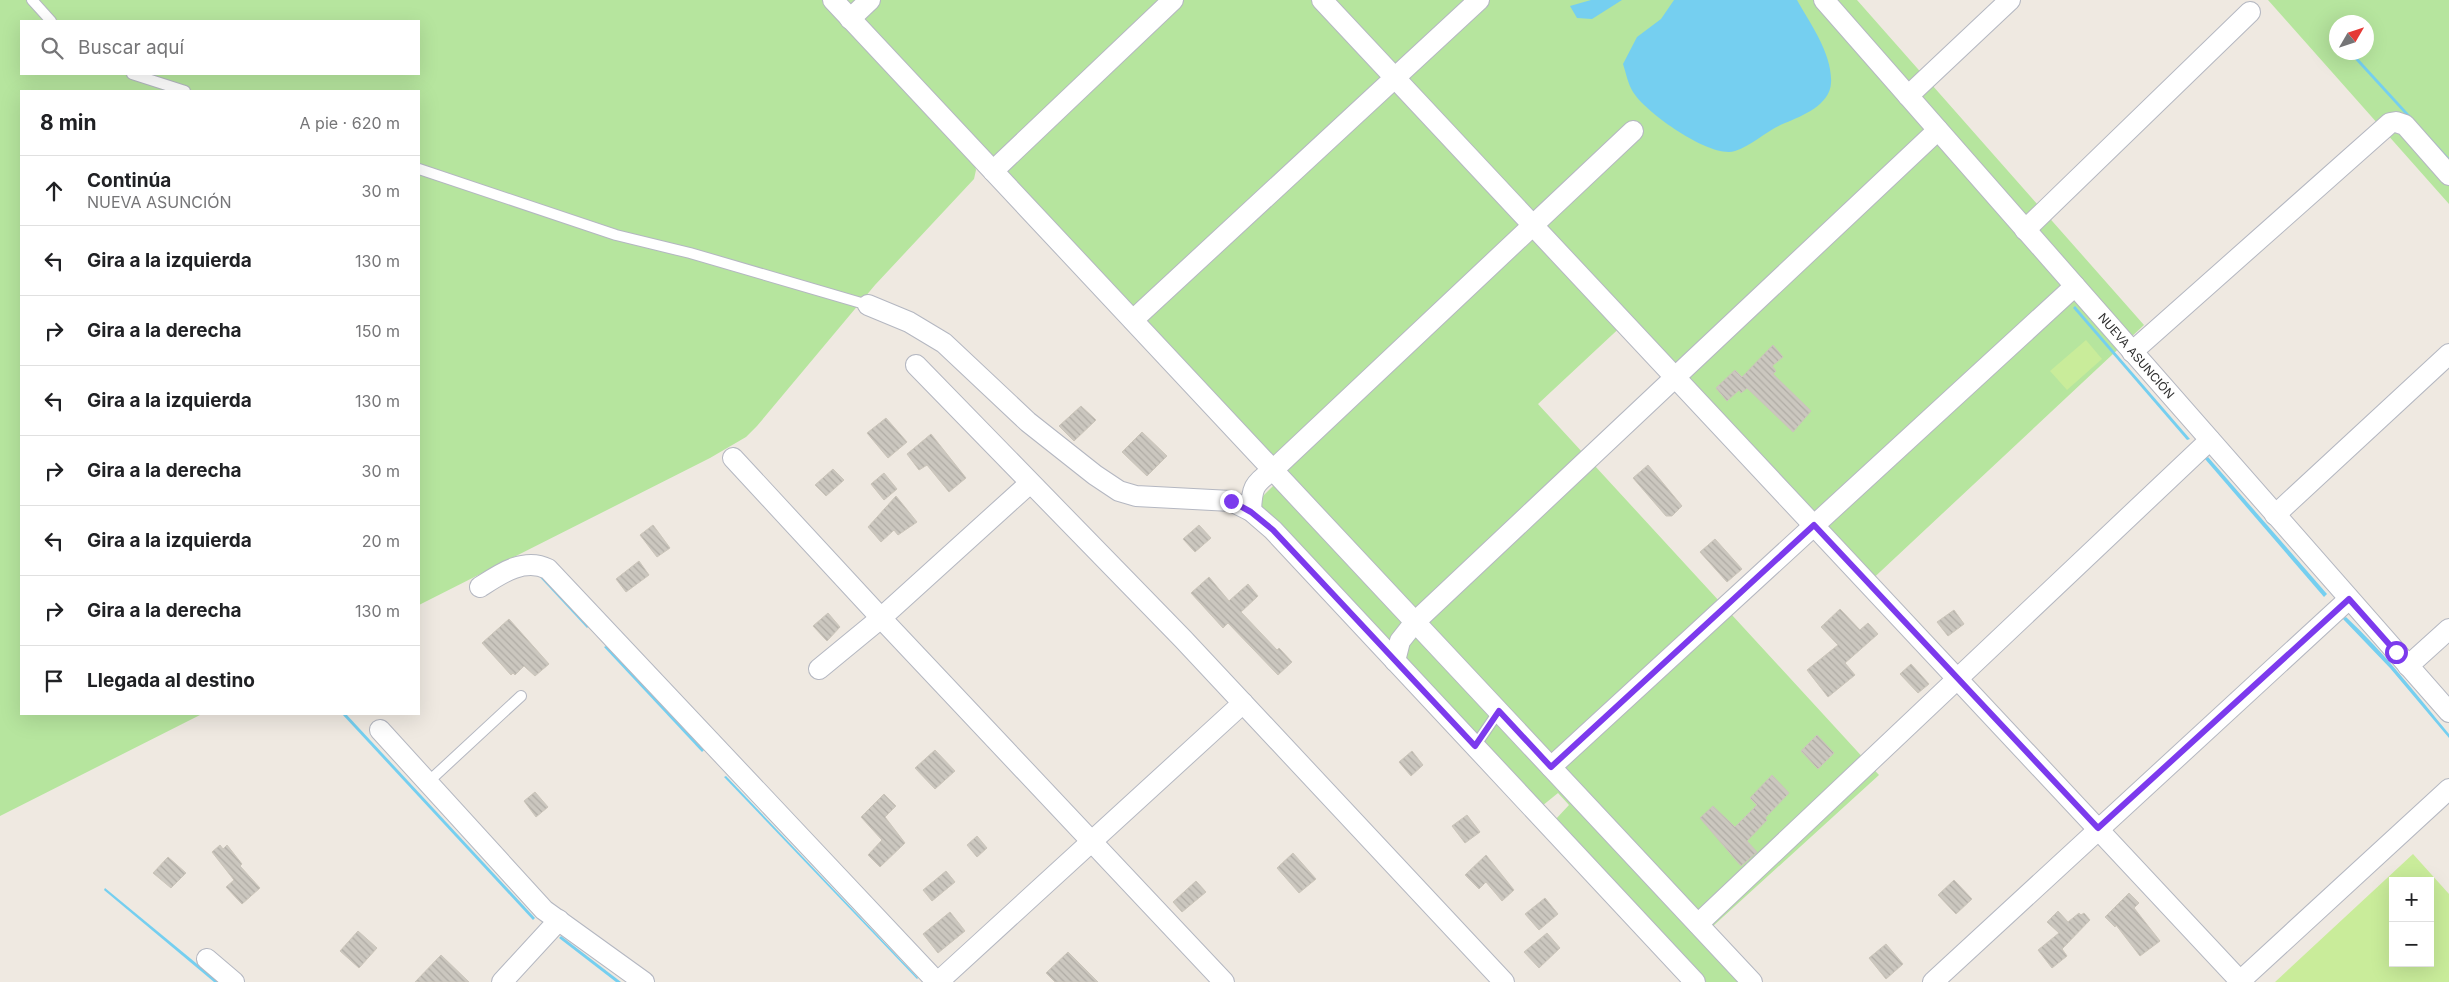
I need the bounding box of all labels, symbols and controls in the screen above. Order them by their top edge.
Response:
north arrow [2329,15,2374,60]
search box [20,20,420,75]
icon: search [38,34,66,62]
text: Buscar aquí [78,36,184,59]
text: 8 min [40,110,97,135]
text: A pie · 620 m [300,113,400,133]
text: Continúa [87,169,171,192]
icon: ahead [40,177,68,205]
text: 30 m [362,181,400,201]
text: NUEVA ASUNCIÓN [87,192,232,212]
icon: left [40,247,68,275]
text: Gira a la izquierda [87,249,252,272]
text: 130 m [355,251,400,271]
street label: NUEVA ASUNCIÓN [2095,310,2178,402]
icon: right [40,317,68,345]
text: Gira a la derecha [87,319,242,342]
text: 150 m [355,321,400,341]
icon: left [40,387,68,415]
text: Gira a la izquierda [87,389,252,412]
text: 130 m [355,391,400,411]
icon: right [40,457,68,485]
text: Gira a la derecha [87,459,242,482]
text: 30 m [362,461,400,481]
route end [1220,490,1243,513]
icon: left [40,527,68,555]
text: Gira a la izquierda [87,529,252,552]
text: 20 m [362,531,400,551]
icon: right [40,597,68,625]
text: Gira a la derecha [87,599,242,622]
text: 130 m [355,601,400,621]
route start [2385,641,2408,664]
icon: arrive [40,667,68,695]
text: Llegada al destino [87,669,255,692]
map controls [2389,877,2434,967]
button: + [2389,877,2434,922]
button: − [2389,922,2434,967]

